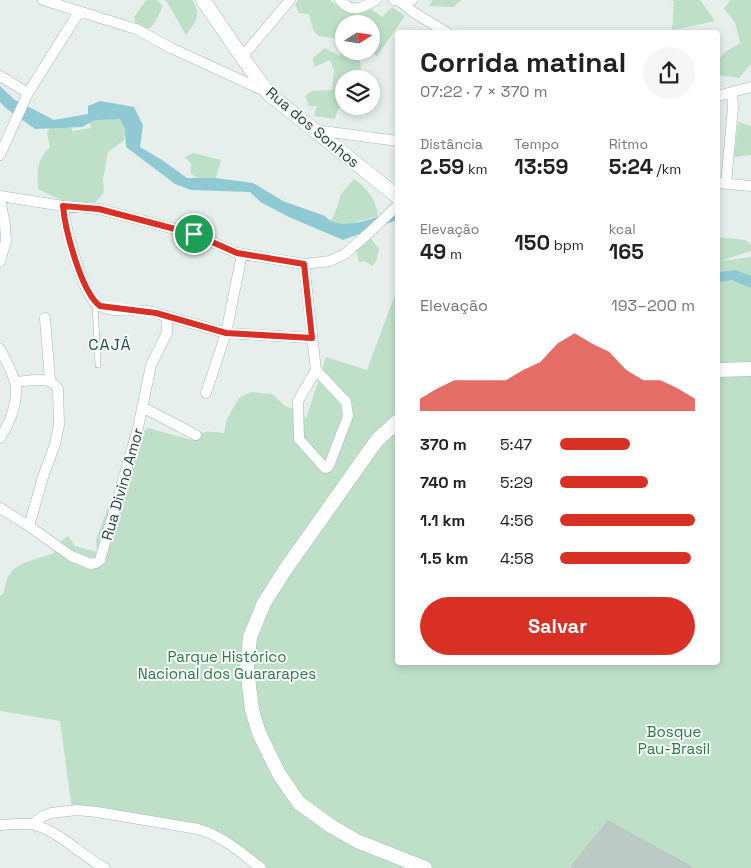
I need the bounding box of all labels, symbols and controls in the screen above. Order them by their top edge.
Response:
north arrow [335,15,380,60]
map controls [335,15,380,115]
text: Corrida matinal [420,44,626,80]
button: share [643,47,695,99]
button: layers [335,70,380,115]
text: 07:22 · 7 × 370 m [420,81,547,102]
street label: Rua dos Sonhos [263,82,364,172]
text: Distância [420,135,483,153]
text: Tempo [514,135,559,153]
text: Ritmo [609,135,648,153]
text: 2.59 [420,153,464,180]
text: 13:59 [514,153,568,180]
text: 5:24 [609,153,653,180]
text: km [464,160,487,178]
text: /km [653,160,681,178]
pin [173,213,215,255]
icon: arrive [180,220,208,248]
text: Elevação [420,220,479,238]
text: kcal [609,220,636,238]
text: 150 [514,229,550,256]
text: bpm [550,236,584,254]
text: 49 [420,238,446,265]
text: 165 [609,238,644,265]
text: m [446,245,462,263]
text: Elevação [420,295,488,316]
text: 193–200 m [611,295,695,316]
district label: CAJÁ [88,334,132,355]
street label: Rua Divino Amor [97,425,147,542]
text: 370 m [420,434,467,455]
text: 5:47 [500,434,532,455]
text: 740 m [420,472,466,493]
text: 5:29 [500,472,533,493]
text: 1.1 km [420,510,465,531]
text: 4:56 [500,510,533,531]
text: 1.5 km [420,548,468,569]
text: 4:58 [500,548,534,569]
button: Salvar [420,597,695,655]
park label: Parque Histórico Nacional dos Guararapes [138,647,316,683]
park label: Bosque Pau-Brasil [638,722,710,758]

